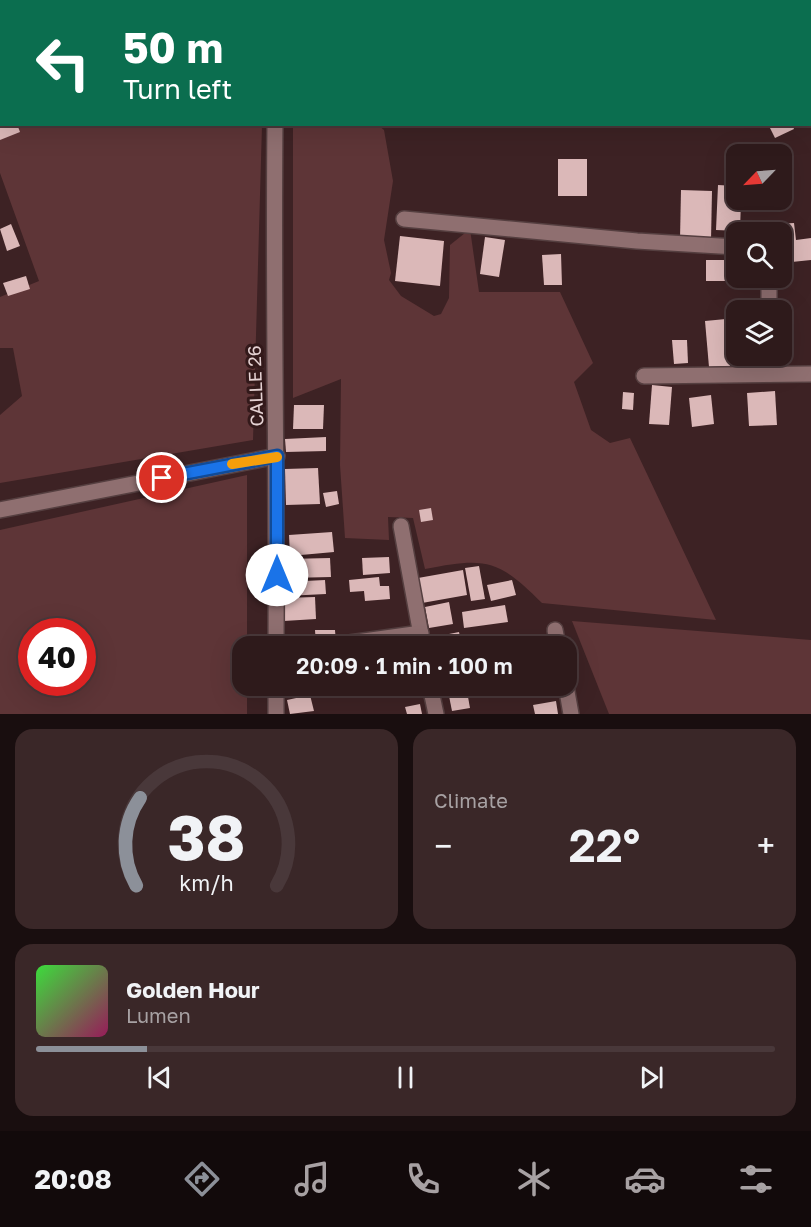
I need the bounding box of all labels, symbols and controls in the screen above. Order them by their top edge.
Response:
text: 50 m [123,22,223,72]
icon: left [24,24,102,102]
text: Turn left [123,73,232,105]
north arrow [726,144,792,210]
map controls [726,144,792,366]
button: search [726,222,792,288]
button: layers [726,300,792,366]
street label: CALLE 26 [243,345,267,427]
pin [136,452,187,503]
icon: arrive [145,461,178,494]
position arrow [245,543,309,607]
speed limit sign: 40 [18,618,96,696]
text: 20:09 · 1 min · 100 m [296,652,513,679]
text: Climate [434,788,508,812]
text: 38 [167,799,245,874]
text: 22° [569,818,640,872]
text: − [434,826,452,865]
text: + [757,826,775,865]
text: km/h [179,870,234,896]
text: Golden Hour [126,976,260,1003]
text: Lumen [126,1003,191,1027]
icon: previous [143,1061,176,1094]
icon: pause [389,1061,422,1094]
icon: next [635,1061,668,1094]
icon: directions [181,1158,223,1200]
icon: music [291,1158,333,1200]
icon: phone [402,1158,444,1200]
icon: climate [513,1158,555,1200]
icon: car [624,1158,666,1200]
icon: filters [735,1158,777,1200]
text: 20:08 [34,1163,112,1195]

